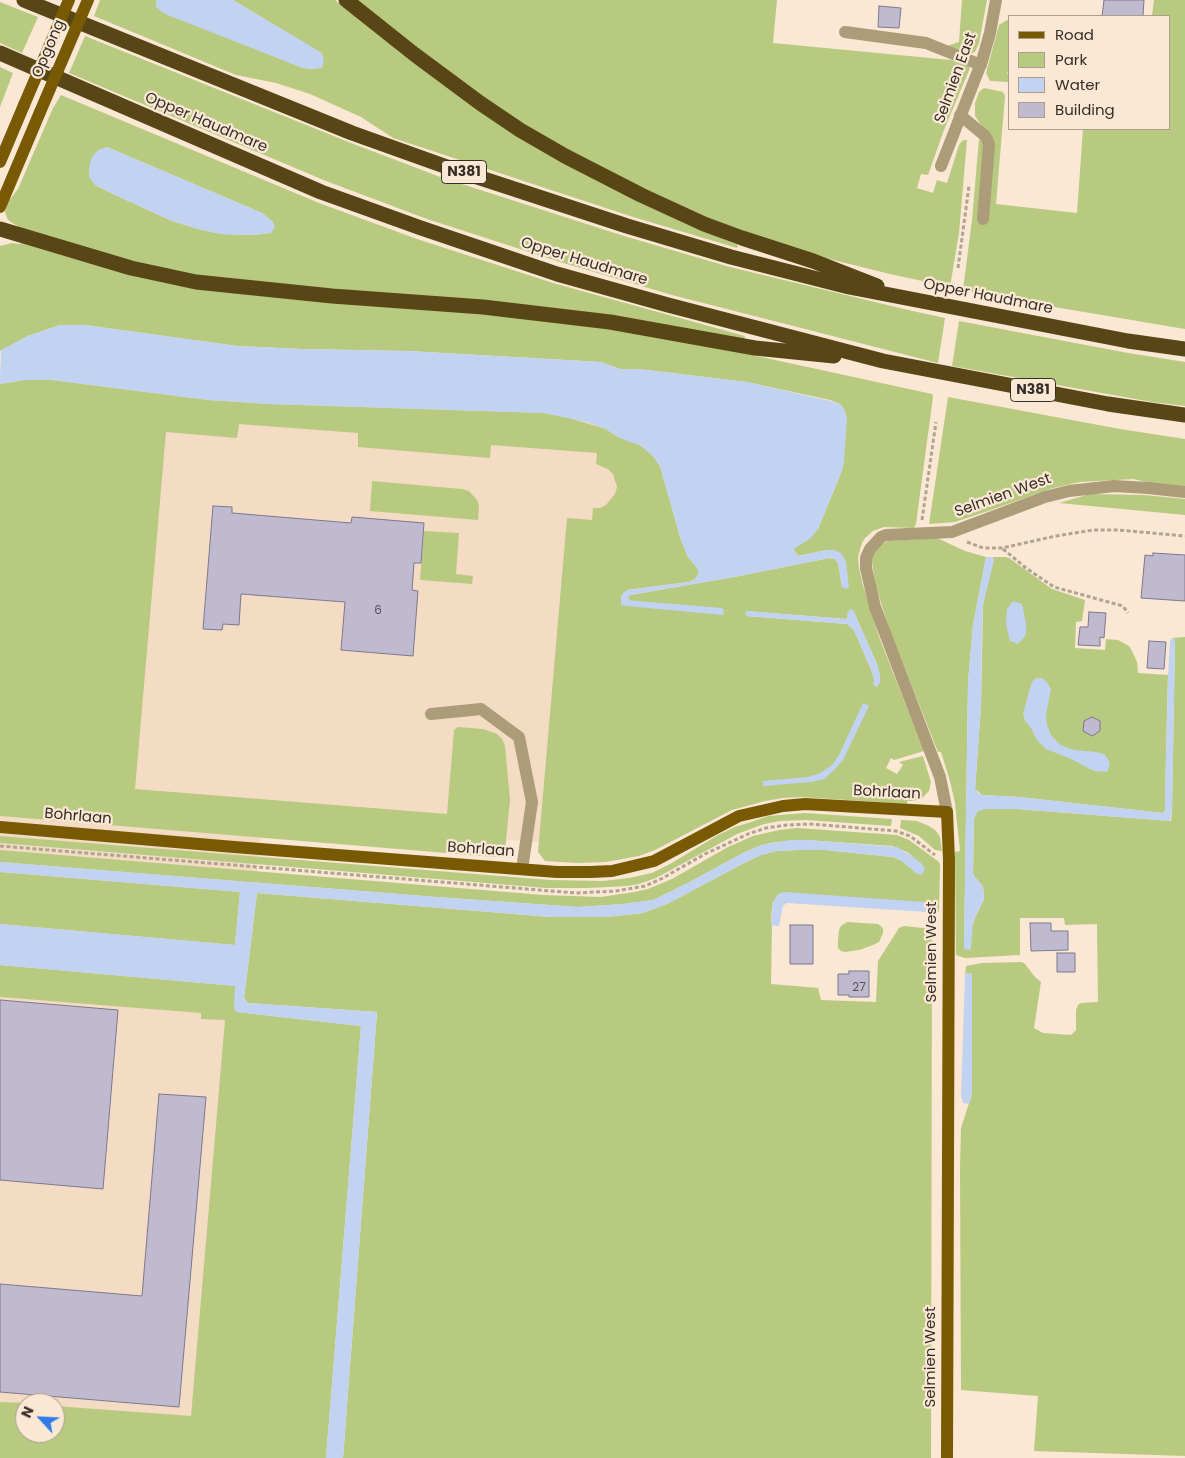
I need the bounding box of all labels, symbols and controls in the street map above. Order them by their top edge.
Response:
legend [1008,15,1170,130]
street label: Opgong [29,17,69,81]
text: Road [1055,24,1094,45]
street label: Selmien East [931,30,981,126]
text: Park [1055,49,1087,70]
text: Water [1055,74,1100,95]
street label: Opper Haudmare [142,89,270,157]
text: Building [1055,99,1115,120]
road number: N381 [442,160,486,183]
street label: Opper Haudmare [518,234,650,290]
street label: Opper Haudmare [922,276,1054,318]
road number: N381 [1010,378,1056,402]
street label: Selmien West [952,470,1054,522]
house number: 6 [374,604,382,618]
street label: Bohrlaan [853,782,921,804]
street label: Bohrlaan [44,805,112,829]
street label: Bohrlaan [447,839,515,861]
street label: Selmien West [923,901,941,1003]
house number: 27 [852,981,866,995]
street label: Selmien West [922,1306,940,1408]
north arrow [15,1393,65,1443]
text: N [16,1403,39,1421]

